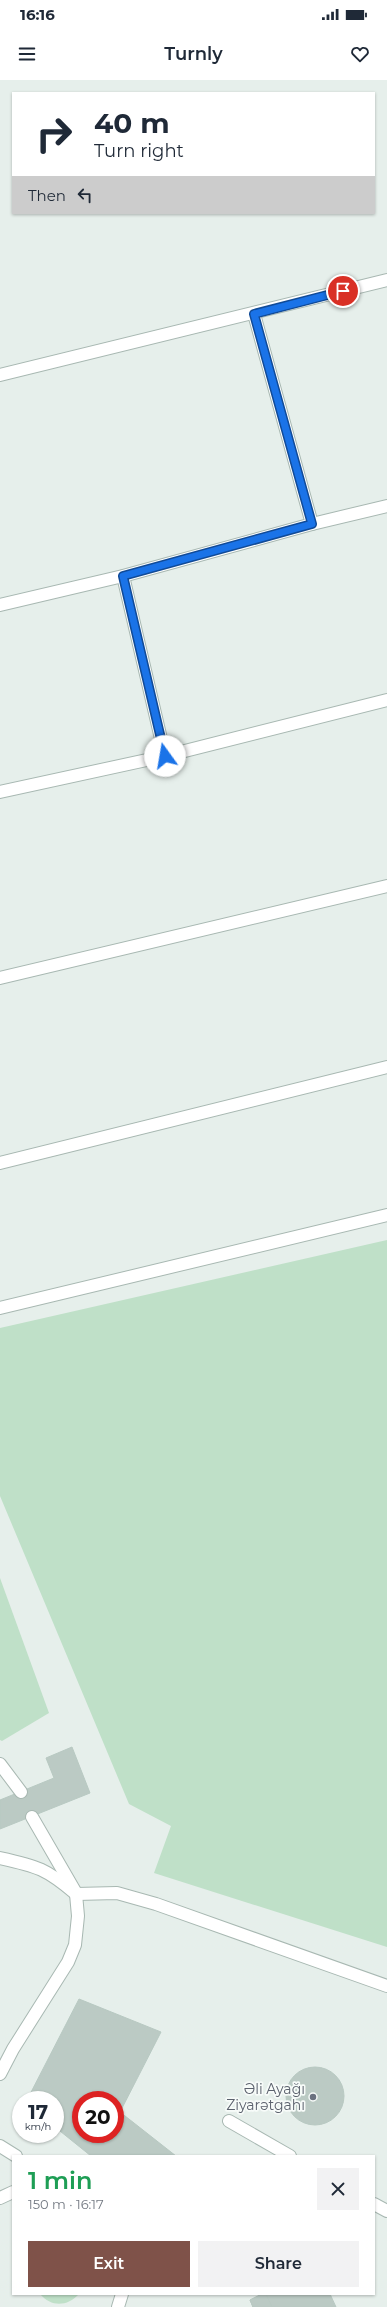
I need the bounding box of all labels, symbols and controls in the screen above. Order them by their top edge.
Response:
text: 16:16 [20,5,55,24]
icon: menu [16,43,38,65]
text: Turnly [164,43,223,65]
icon: heart [349,43,371,65]
text: 40 m [94,106,170,140]
icon: right [28,108,80,160]
text: Turn right [94,140,184,162]
icon: left [74,184,96,206]
text: Then [28,186,66,205]
pin [326,274,360,308]
icon: arrive [332,280,354,302]
position arrow [144,735,186,777]
place label: Əli Ayağı Ziyarətgahı [226,2080,305,2114]
speed limit sign: 20 [72,2091,124,2143]
marker: Əli Ayağı Ziyarətgahı [308,2092,318,2102]
text: 17 [28,2100,48,2124]
text: km/h [25,2120,51,2133]
text: 1 min [28,2166,92,2195]
button: close [317,2168,359,2210]
text: 150 m · 16:17 [28,2196,104,2212]
button: Exit [28,2241,190,2287]
button: Share [198,2241,359,2287]

